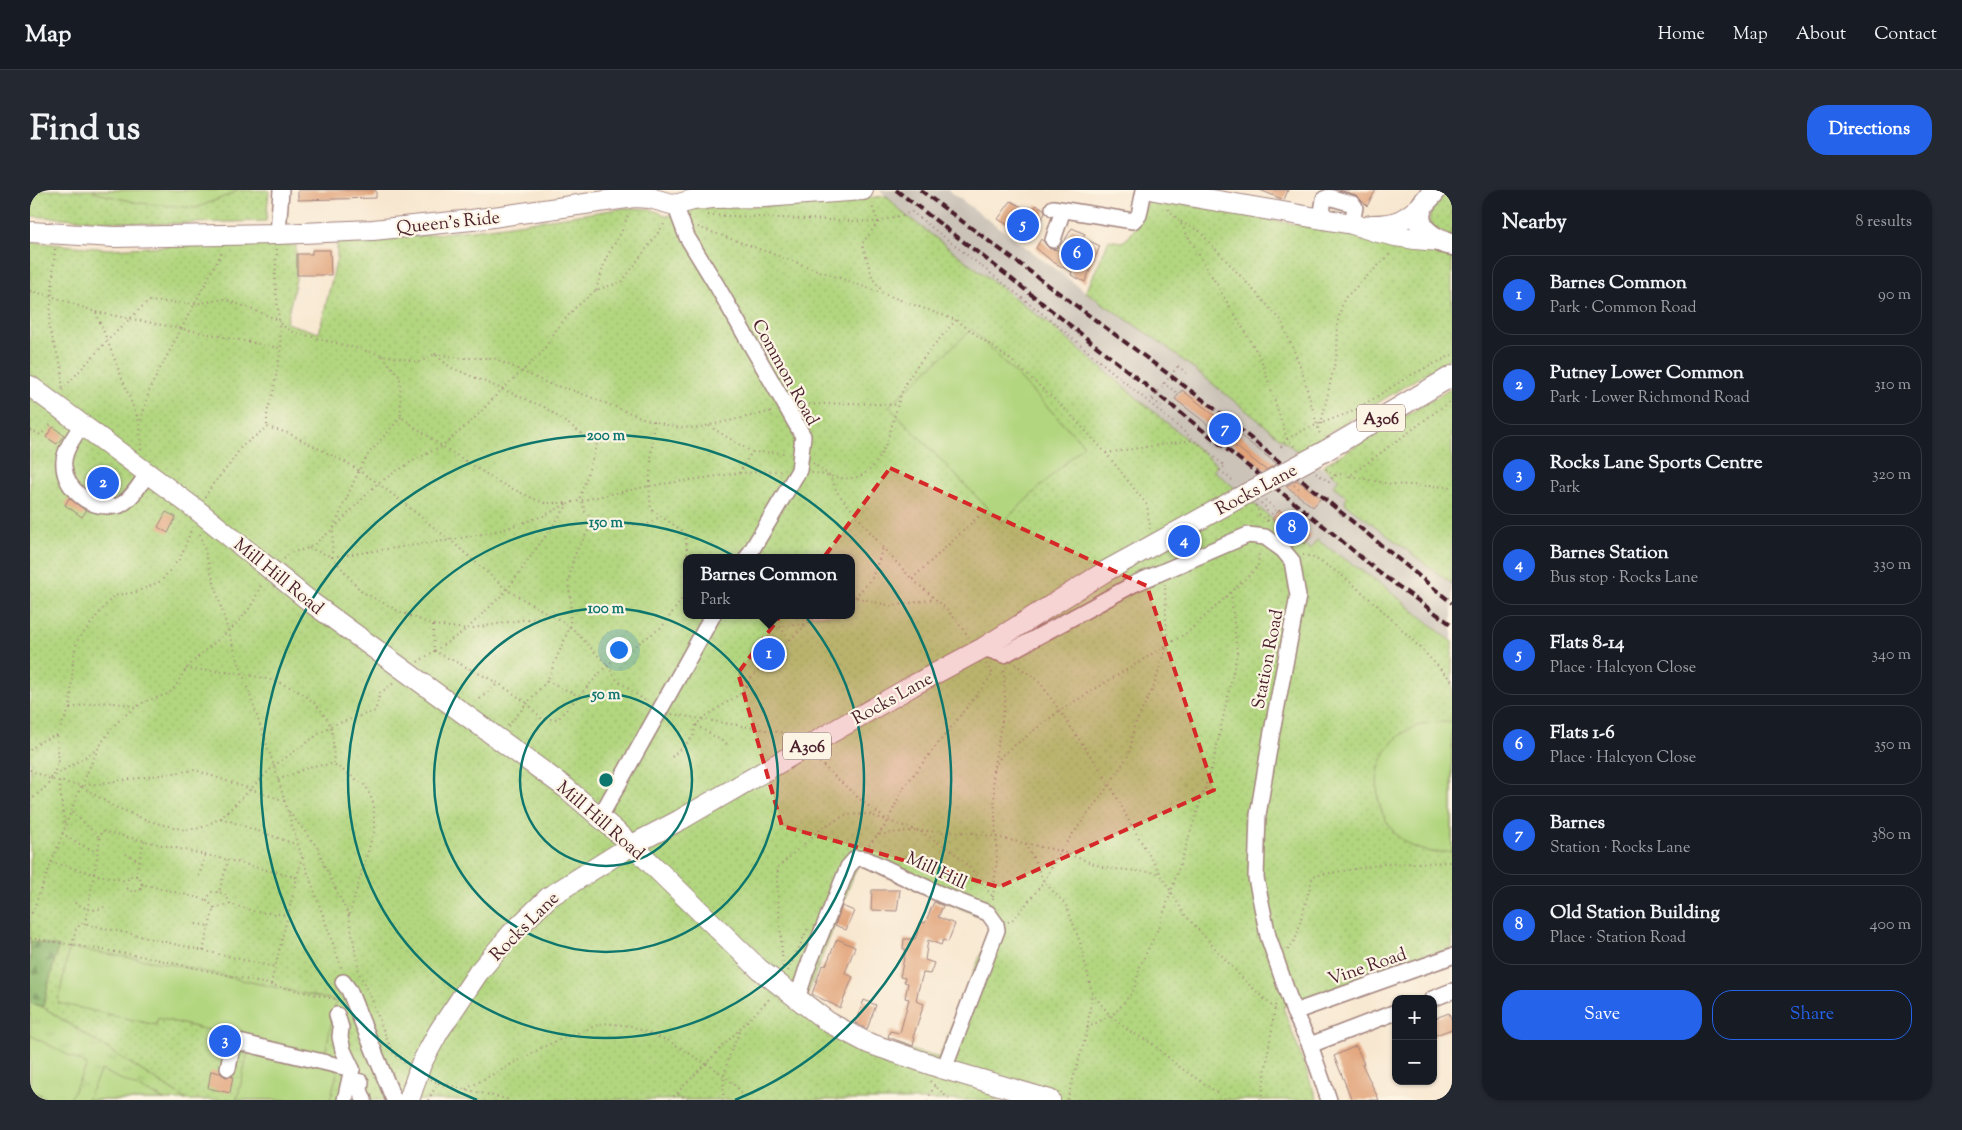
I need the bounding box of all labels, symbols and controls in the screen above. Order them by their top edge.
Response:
text: Map [25,18,71,52]
text: Home [1658,22,1705,48]
text: Map [1733,22,1768,48]
text: About [1796,22,1846,48]
text: Contact [1874,22,1937,48]
text: Find us [30,105,140,156]
button: Directions [1807,105,1932,155]
street label: Queen's Ride [395,206,501,242]
pin: 5 [1007,206,1039,244]
text: Nearby [1502,208,1567,238]
text: 8 results [1856,211,1912,234]
pin: 6 [1061,235,1093,273]
text: Barnes Common [1550,270,1687,297]
text: 1 [1516,284,1522,307]
text: 90 m [1878,284,1911,307]
text: Park · Common Road [1550,297,1697,320]
street label: Common Road [744,315,824,431]
text: Putney Lower Common [1550,360,1744,387]
text: 2 [1515,374,1523,397]
text: 310 m [1874,374,1911,397]
text: Park · Lower Richmond Road [1550,387,1750,410]
road number: A306 [1357,404,1405,432]
pin: 7 [1209,410,1241,448]
text: 200 m [587,426,626,447]
text: Rocks Lane Sports Centre [1550,450,1763,477]
street label: Rocks Lane [1212,458,1302,523]
pin: 2 [87,464,119,502]
text: 3 [1516,464,1522,487]
text: 320 m [1872,464,1911,487]
text: Park [1550,477,1581,500]
pin: 8 [1276,509,1308,547]
text: 150 m [589,513,623,534]
pin: 4 [1168,522,1200,560]
street label: Mill Hill Road [227,533,328,622]
text: Barnes Station [1550,540,1669,567]
popup [683,554,855,619]
text: 4 [1515,554,1523,577]
text: 330 m [1873,554,1911,577]
text: Barnes Common [700,562,838,589]
text: Bus stop · Rocks Lane [1550,567,1698,590]
text: Park [700,589,731,612]
text: 100 m [588,599,625,620]
street label: Station Road [1247,607,1291,711]
text: Flats 8-14 [1550,630,1624,657]
pin: 1 [753,635,785,673]
your location [606,637,632,663]
text: 5 [1516,644,1522,667]
text: 340 m [1872,644,1911,667]
text: Place · Halcyon Close [1550,657,1696,680]
street label: Rocks Lane [848,667,938,733]
text: 50 m [591,685,621,706]
text: Flats 1-6 [1550,720,1615,747]
road number: A306 [783,732,831,760]
text: 6 [1515,734,1523,757]
text: 350 m [1874,734,1911,757]
text: Place · Halcyon Close [1550,747,1696,770]
centre of rings [597,771,615,789]
street label: Mill Hill Road [550,776,649,867]
text: Barnes [1550,810,1605,837]
text: 7 [1515,824,1523,847]
text: 380 m [1871,824,1911,847]
text: Station · Rocks Lane [1550,837,1690,860]
street label: Mill Hill [901,846,971,897]
street label: Rocks Lane [485,887,566,968]
text: Old Station Building [1550,900,1720,927]
text: 8 [1515,914,1523,937]
text: 400 m [1870,914,1911,937]
text: Place · Station Road [1550,927,1686,950]
street label: Vine Road [1325,942,1411,993]
button: Save [1502,990,1702,1040]
button: Share [1712,990,1912,1040]
map controls [1392,995,1437,1085]
button: + [1392,995,1437,1040]
pin: 3 [209,1022,241,1060]
button: − [1392,1040,1437,1085]

